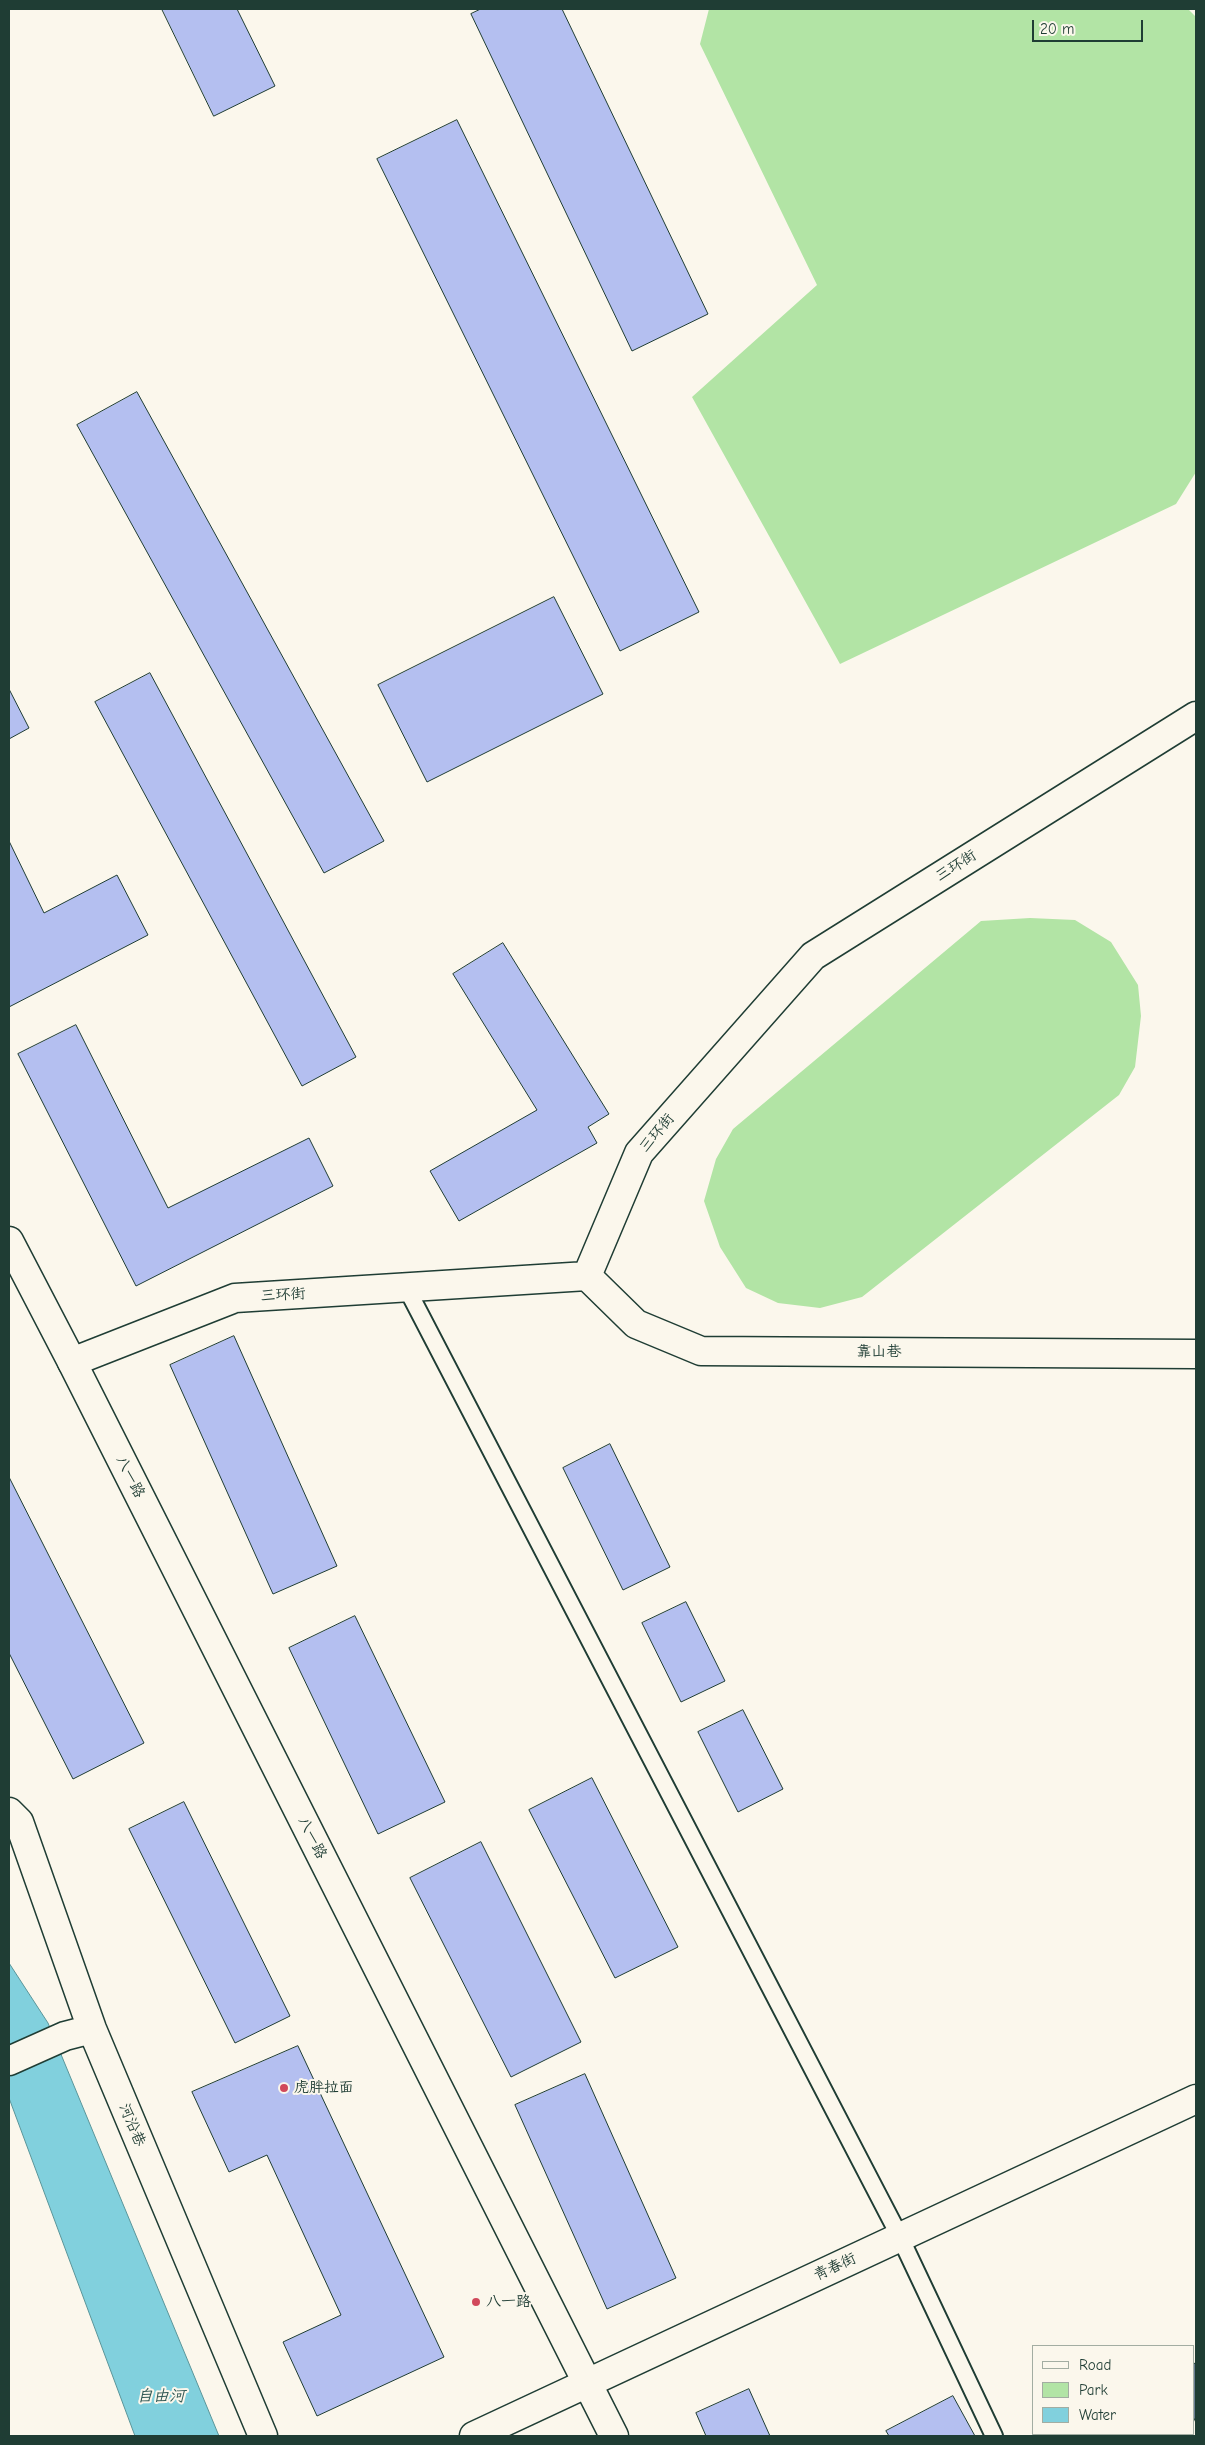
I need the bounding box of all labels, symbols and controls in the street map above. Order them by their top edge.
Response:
scale bar [1035,10,1146,42]
text: 20 m [1040,20,1074,38]
street label: 三环街 [932,846,980,886]
street label: 三环街 [636,1110,678,1156]
street label: 三环街 [260,1285,306,1305]
street label: 靠山巷 [857,1343,901,1361]
street label: 八一路 [112,1453,148,1501]
street label: 八一路 [294,1814,330,1862]
place label: 虎胖拉面 [294,2079,354,2097]
marker: 虎胖拉面 [278,2082,290,2094]
street label: 河沿巷 [115,2101,149,2149]
street label: 青春街 [811,2249,859,2285]
place label: 八一路 [486,2293,531,2311]
marker: 八一路 [470,2296,482,2308]
legend [1032,2345,1195,2435]
text: Road [1079,2356,1111,2374]
text: Park [1079,2381,1108,2399]
water label: 自由河 [137,2386,185,2406]
text: Water [1079,2406,1116,2424]

